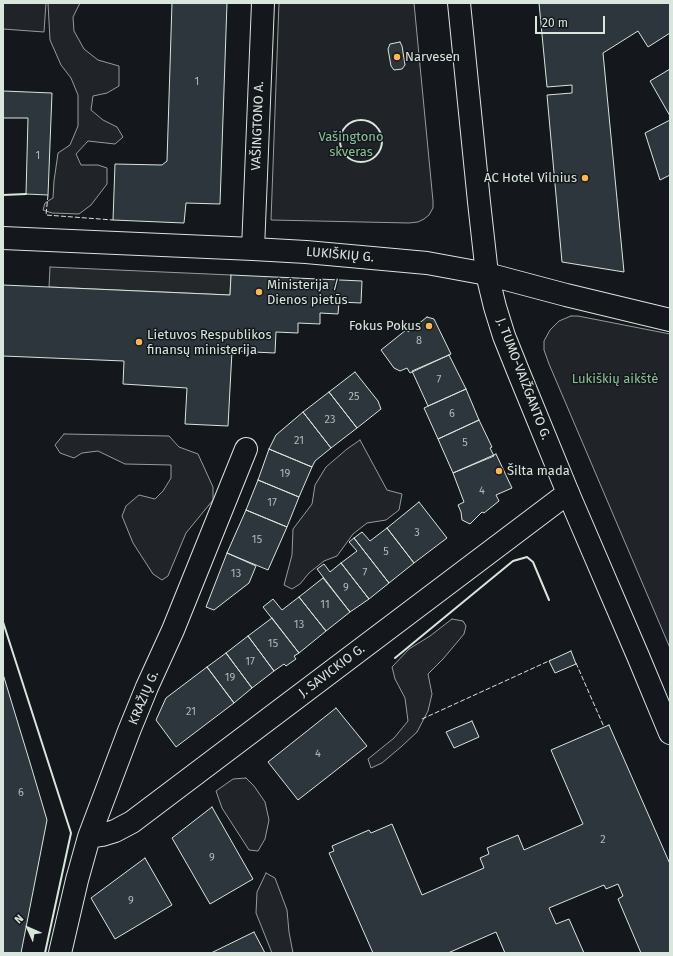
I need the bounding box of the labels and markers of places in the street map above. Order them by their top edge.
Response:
place label: Narvesen [405,49,460,65]
marker: Narvesen [392,52,402,62]
place label: AC Hotel Vilnius [484,170,577,186]
marker: AC Hotel Vilnius [580,173,590,183]
place label: Ministerija / Dienos pietūs [267,277,348,308]
marker: Ministerija / Dienos pietūs [254,287,264,297]
place label: Fokus Pokus [349,318,421,334]
marker: Fokus Pokus [424,321,434,331]
place label: Lietuvos Respublikos finansų ministerija [147,327,271,358]
marker: Lietuvos Respublikos finansų ministerija [134,337,144,347]
place label: Šilta mada [507,463,570,479]
marker: Šilta mada [494,466,504,476]

